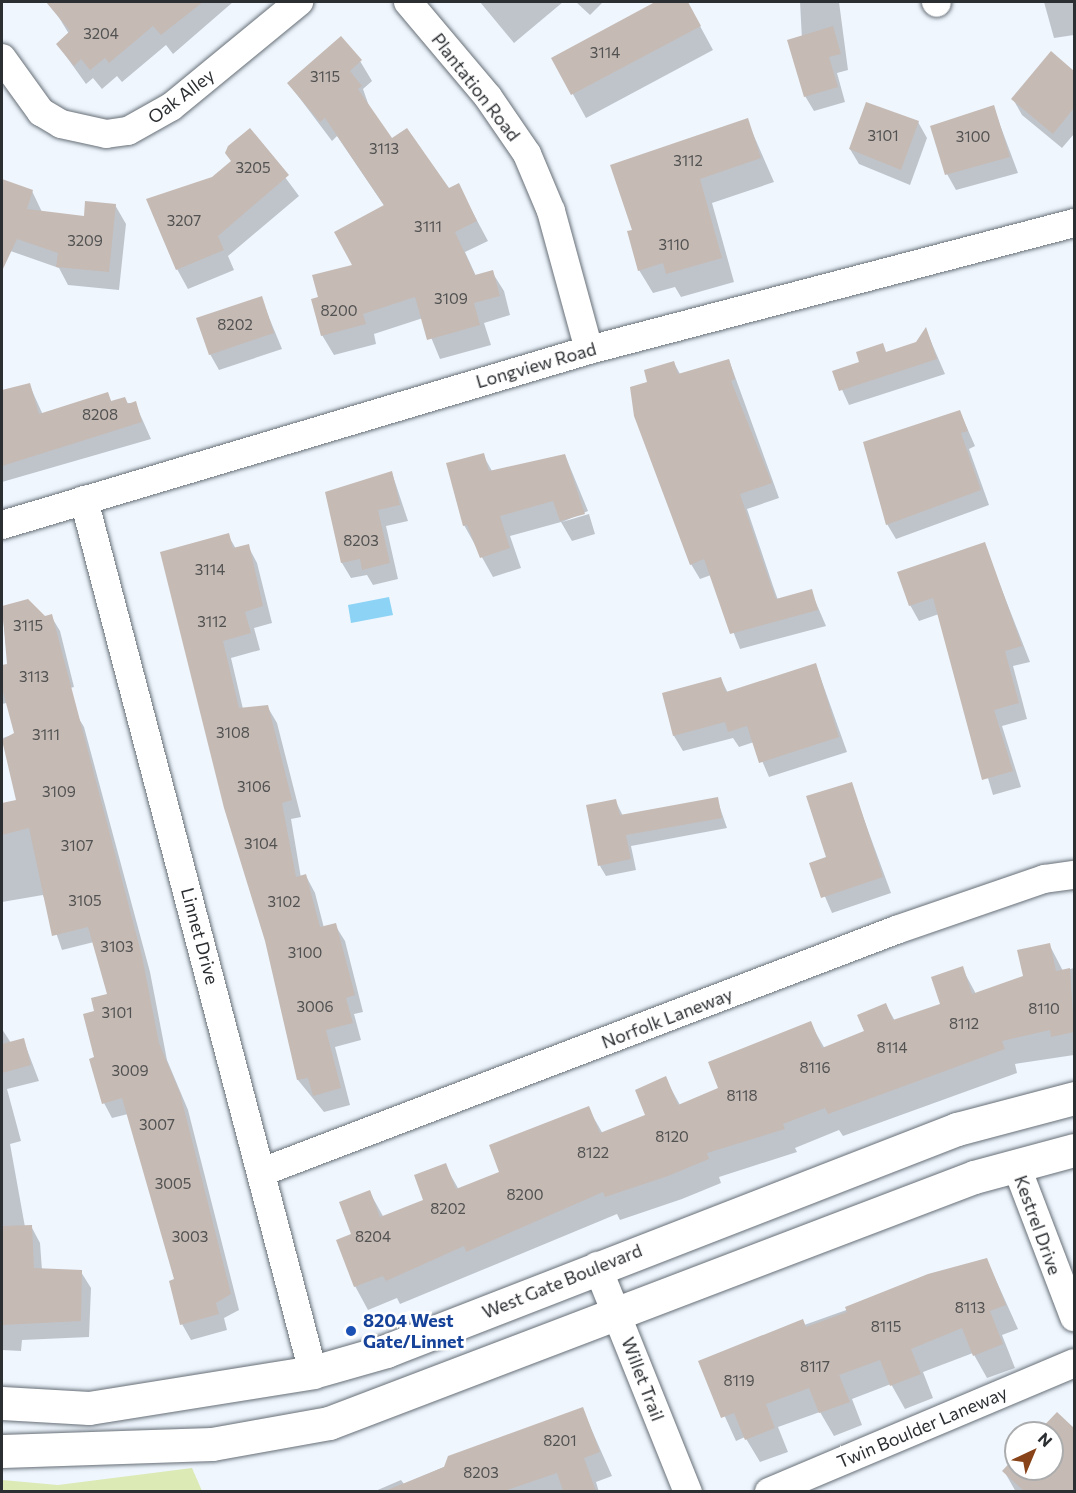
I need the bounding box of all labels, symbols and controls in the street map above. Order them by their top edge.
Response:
house number: 3204 [83,25,119,43]
street label: Plantation Road [427,29,525,145]
house number: 3114 [590,44,620,62]
street label: Oak Alley [144,64,218,128]
house number: 3115 [310,68,340,86]
house number: 3101 [867,127,899,145]
house number: 3100 [956,128,990,146]
house number: 3113 [369,140,399,158]
house number: 3112 [673,152,703,170]
house number: 3205 [235,159,271,177]
house number: 3207 [167,212,201,230]
house number: 3111 [414,218,442,236]
house number: 3209 [67,232,103,250]
house number: 3110 [658,236,690,254]
house number: 3109 [434,290,468,308]
house number: 8200 [321,302,357,320]
house number: 8202 [217,316,253,334]
street label: Longview Road [473,338,599,392]
house number: 8208 [82,406,118,424]
house number: 8203 [343,532,379,550]
house number: 3114 [195,561,225,579]
house number: 3112 [197,613,227,631]
house number: 3115 [13,617,43,635]
house number: 3113 [19,668,49,686]
house number: 3108 [216,724,250,742]
house number: 3111 [32,726,60,744]
house number: 3106 [237,778,271,796]
house number: 3109 [42,783,76,801]
house number: 3104 [244,835,278,853]
house number: 3107 [61,837,93,855]
street label: Linnet Drive [177,885,223,987]
house number: 3105 [68,892,102,910]
house number: 3102 [267,893,301,911]
house number: 3103 [100,938,134,956]
house number: 3100 [288,944,322,962]
street label: Norfolk Laneway [598,983,736,1053]
house number: 3006 [296,998,334,1016]
house number: 8110 [1028,1000,1060,1018]
house number: 3101 [101,1004,133,1022]
house number: 8112 [949,1015,979,1033]
house number: 8114 [877,1039,907,1057]
house number: 8116 [799,1059,831,1077]
house number: 3009 [111,1062,149,1080]
house number: 8118 [726,1087,758,1105]
house number: 3007 [139,1116,175,1134]
house number: 8120 [655,1128,689,1146]
house number: 8122 [577,1144,609,1162]
street label: Kestrel Drive [1010,1172,1066,1278]
house number: 3005 [155,1175,191,1193]
house number: 8200 [507,1186,543,1204]
house number: 8202 [430,1200,466,1218]
house number: 3003 [172,1228,208,1246]
house number: 8204 [355,1228,391,1246]
street label: West Gate Boulevard [479,1239,645,1323]
house number: 8113 [955,1299,985,1317]
place label: 8204 West Gate/Linnet [363,1310,464,1352]
house number: 8115 [871,1318,901,1336]
marker: 8204 West Gate/Linnet [344,1324,358,1338]
street label: Willet Trail [617,1334,669,1424]
house number: 8117 [800,1358,830,1376]
house number: 8119 [723,1372,755,1390]
street label: Twin Boulder Laneway [834,1381,1010,1473]
north arrow [1004,1421,1064,1481]
text: N [1035,1428,1056,1450]
house number: 8201 [543,1432,577,1450]
house number: 8203 [463,1464,499,1482]

